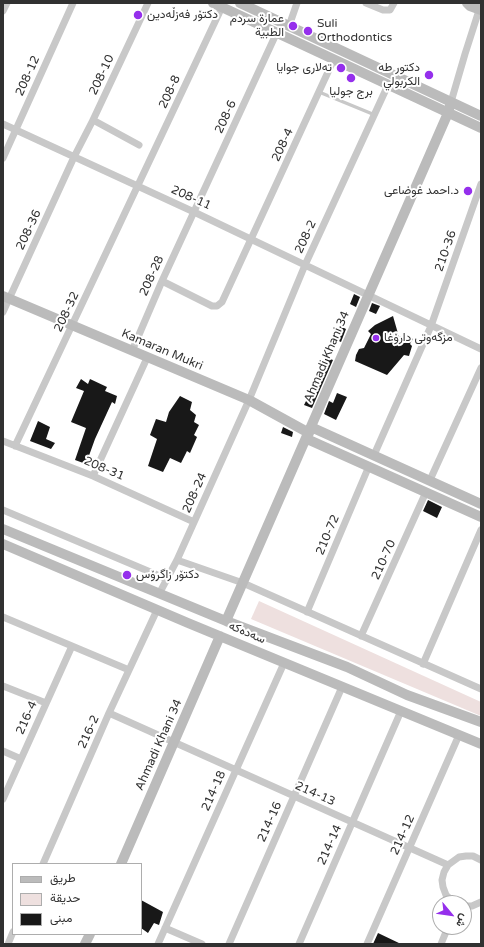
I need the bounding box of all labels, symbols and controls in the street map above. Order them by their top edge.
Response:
place label: دکتۆر فەزڵەدین [147,8,218,22]
marker: دکتۆر فەزڵەدین [132,9,144,21]
place label: عمارة سردم الطبية [230,12,284,40]
place label: Suli Orthodontics [317,17,392,45]
marker: عمارة سردم الطبية [287,20,299,32]
marker: Suli Orthodontics [302,25,314,37]
street label: 208-10 [86,53,118,97]
street label: 208-12 [13,54,43,98]
place label: تەلاری جوایا [276,61,332,75]
place label: دكتور طه الكربولي [378,61,420,89]
marker: تەلاری جوایا [335,62,347,74]
marker: دكتور طه الكربولي [423,69,435,81]
marker: برج جوليا [345,72,357,84]
street label: 208-8 [156,73,184,111]
place label: برج جوليا [329,85,373,99]
street label: 208-6 [212,98,240,136]
street label: 208-4 [269,126,297,164]
street label: 208-11 [169,183,213,213]
place label: د.احمد غوضاعی [384,184,459,198]
marker: د.احمد غوضاعی [462,185,474,197]
street label: 208-36 [13,208,45,252]
street label: 208-2 [292,218,320,256]
street label: 210-36 [432,229,460,273]
street label: 208-28 [137,254,167,298]
street label: 208-32 [51,290,83,334]
street label: Ahmadi Khani 34 [301,309,353,405]
street label: Kamaran Mukri [119,326,205,374]
place label: مزگەوتی دارۆغا [384,331,453,345]
marker: مزگەوتی دارۆغا [371,333,381,343]
street label: 208-31 [82,454,126,484]
street label: 208-24 [180,471,210,515]
street label: 210-72 [313,513,343,557]
street label: 210-70 [369,538,399,582]
place label: دکتۆر زاگرۆس [136,568,199,582]
marker: دکتۆر زاگرۆس [121,569,133,581]
street label: سەدەکە [226,619,268,647]
street label: Ahmadi Khani 34 [132,697,186,793]
street label: 216-4 [13,699,41,737]
street label: 216-2 [75,713,103,751]
street label: 214-18 [199,769,229,813]
street label: 214-13 [293,779,337,809]
street label: 214-16 [255,800,285,844]
street label: 214-12 [388,813,418,857]
street label: 214-14 [315,823,345,867]
legend [12,863,142,935]
text: طريق [50,871,75,885]
text: حديقة [50,891,80,905]
north arrow [432,895,472,935]
text: مبنى [50,911,72,925]
text: ش [453,912,471,930]

